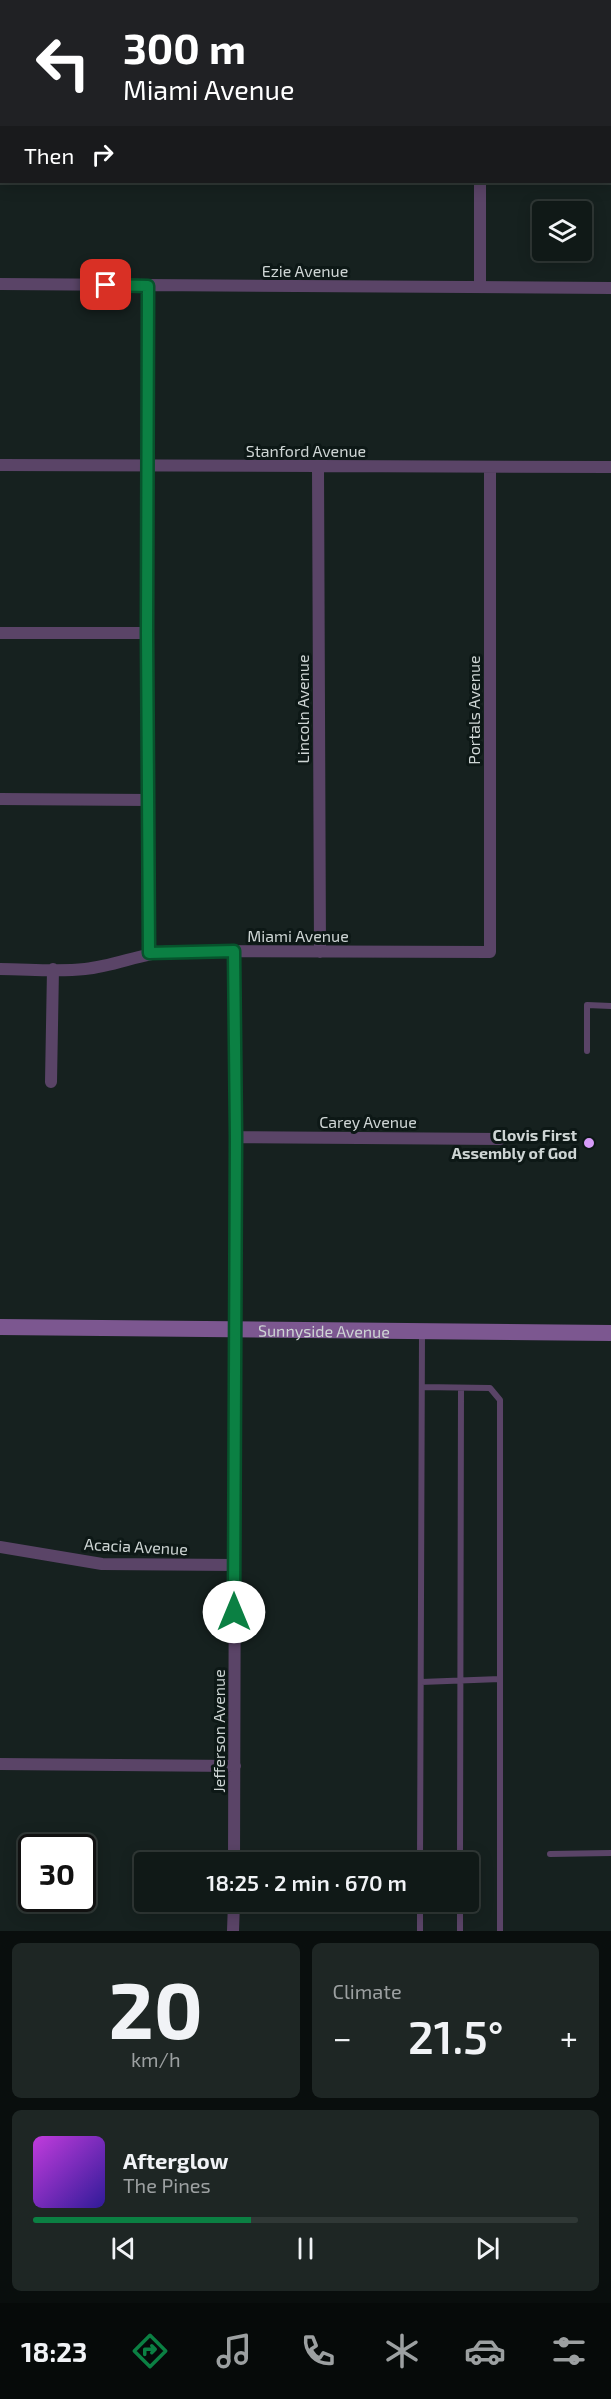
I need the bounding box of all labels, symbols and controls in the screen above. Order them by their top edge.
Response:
text: 300 m [123,22,246,72]
icon: left [24,24,102,102]
text: Miami Avenue [123,73,294,105]
icon: right [86,138,119,171]
text: Then [24,142,74,168]
map controls [532,201,592,261]
button: layers [532,201,592,261]
pin [80,259,131,310]
street label: Ezie Avenue [262,261,348,280]
icon: arrive [89,268,122,301]
street label: Stanford Avenue [246,441,366,460]
street label: Lincoln Avenue [293,654,312,764]
street label: Portals Avenue [464,655,483,765]
street label: Miami Avenue [247,926,349,945]
street label: Carey Avenue [319,1112,417,1131]
place label: Clovis First Assembly of God [452,1125,577,1163]
marker: Clovis First Assembly of God [582,1136,596,1150]
street label: Sunnyside Avenue [258,1320,390,1340]
street label: Acacia Avenue [84,1534,188,1558]
position arrow [202,1580,266,1644]
street label: Jefferson Avenue [209,1669,228,1793]
speed limit sign: 30 [18,1834,96,1912]
text: 18:25 · 2 min · 670 m [206,1869,407,1895]
text: 20 [108,1961,203,2055]
text: Climate [333,1979,402,2003]
text: 21.5° [408,2009,504,2063]
text: − [333,2017,352,2057]
text: + [560,2017,578,2057]
text: km/h [131,2047,181,2071]
text: Afterglow [123,2147,228,2173]
text: The Pines [123,2173,211,2197]
icon: previous [107,2232,140,2265]
icon: pause [289,2232,322,2265]
icon: next [471,2232,504,2265]
icon: directions [129,2330,171,2372]
icon: music [213,2330,255,2372]
icon: phone [297,2330,339,2372]
icon: climate [381,2330,423,2372]
icon: car [464,2330,506,2372]
icon: filters [548,2330,590,2372]
text: 18:23 [21,2335,87,2367]

